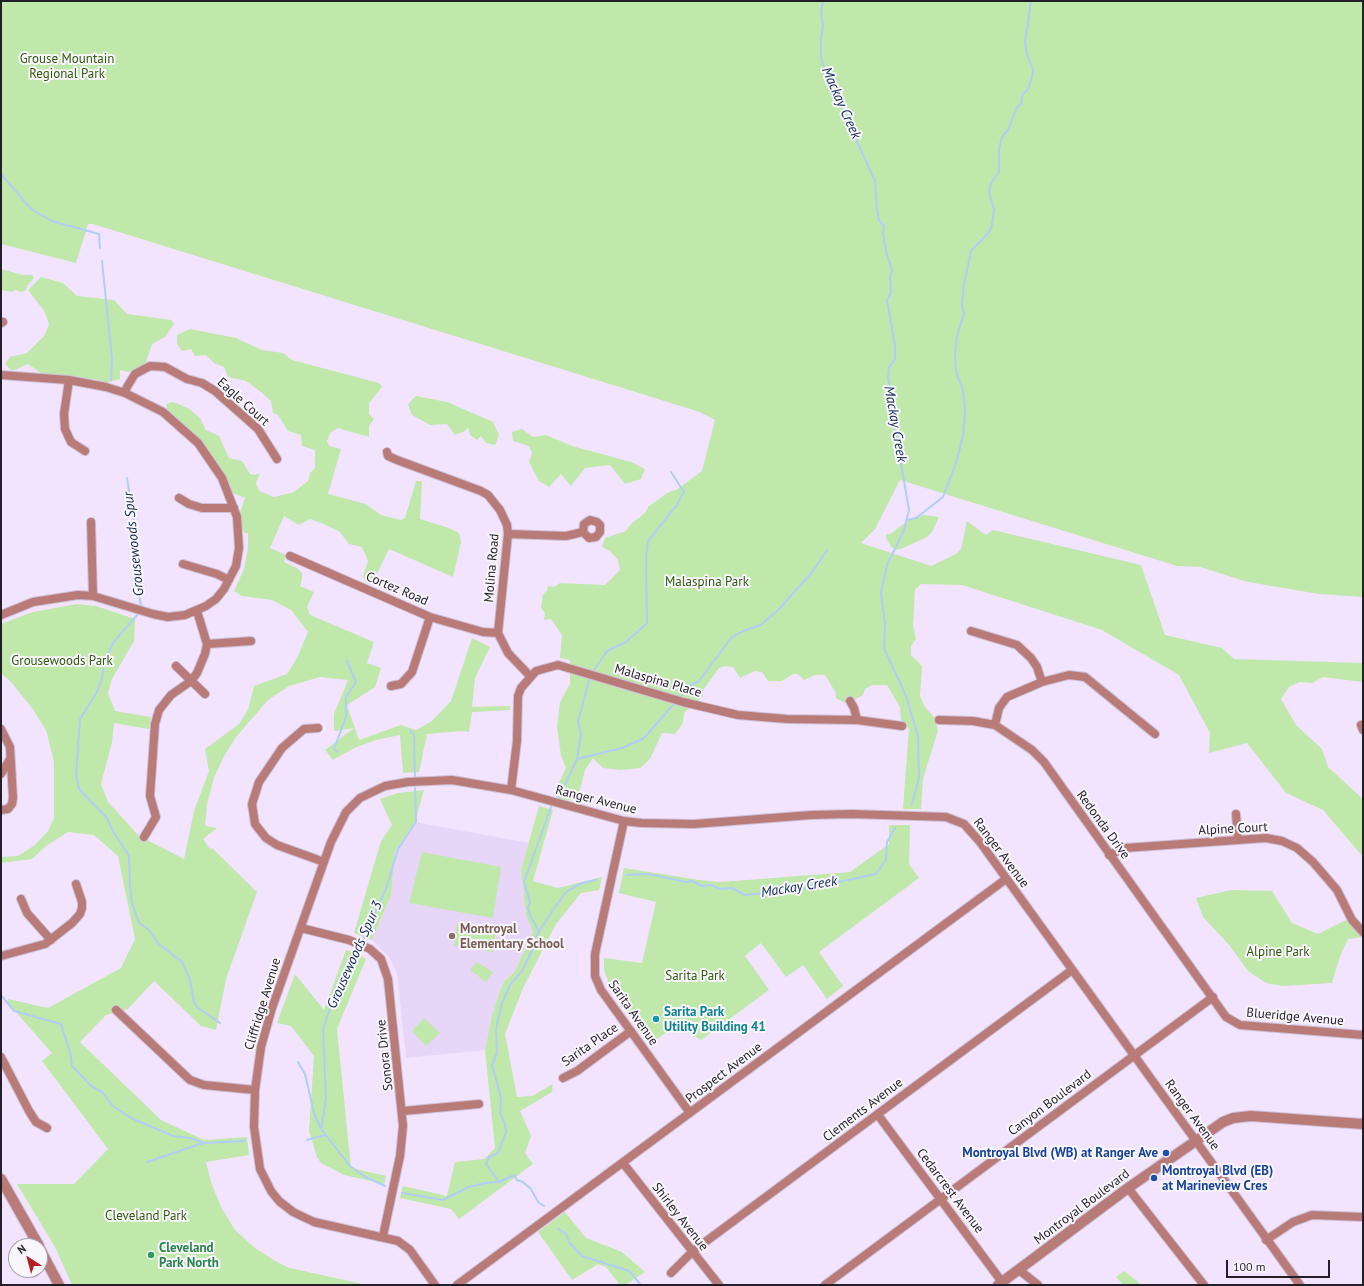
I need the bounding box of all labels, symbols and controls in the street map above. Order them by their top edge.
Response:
park label: Grouse Mountain Regional Park [20,51,114,82]
water label: Mackay Creek [818,64,864,142]
street label: Eagle Court [214,375,272,429]
water label: Mackay Creek [880,385,910,463]
water label: Grousewoods Spur [120,491,148,597]
street label: Molina Road [481,533,503,603]
street label: Cortez Road [363,569,431,609]
park label: Malaspina Park [665,574,749,590]
park label: Grousewoods Park [11,653,113,669]
street label: Malaspina Place [613,661,703,701]
street label: Ranger Avenue [554,782,638,818]
street label: Redonda Drive [1073,788,1133,862]
street label: Ranger Avenue [970,815,1032,891]
street label: Alpine Court [1198,819,1268,839]
water label: Mackay Creek [760,873,838,901]
water label: Grousewoods Spur 3 [324,899,386,1011]
place label: Montroyal Elementary School [460,921,564,952]
marker: Montroyal Elementary School [447,931,457,941]
park label: Alpine Park [1246,944,1310,960]
street label: Cliffridge Avenue [242,956,284,1052]
park label: Sarita Park [665,968,725,984]
street label: Sarita Avenue [605,977,661,1049]
place label: Sarita Park Utility Building 41 [664,1004,766,1035]
street label: Blueridge Avenue [1246,1005,1344,1029]
marker: Sarita Park Utility Building 41 [651,1014,661,1024]
street label: Sonora Drive [374,1019,396,1091]
street label: Sarita Place [559,1020,621,1070]
street label: Prospect Avenue [683,1039,765,1107]
street label: Canyon Boulevard [1005,1067,1095,1139]
street label: Clements Avenue [820,1075,906,1145]
street label: Ranger Avenue [1161,1077,1223,1153]
street label: Cedarcrest Avenue [913,1145,987,1237]
place label: Montroyal Blvd (WB) at Ranger Ave [962,1145,1158,1161]
marker: Montroyal Blvd (WB) at Ranger Ave [1161,1148,1171,1158]
place label: Montroyal Blvd (EB) at Marineview Cres [1162,1163,1273,1194]
street label: Montroyal Boulevard [1031,1166,1133,1248]
marker: Montroyal Blvd (EB) at Marineview Cres [1149,1173,1159,1183]
street label: Shirley Avenue [649,1180,711,1254]
park label: Cleveland Park [105,1208,187,1224]
north arrow [8,1238,48,1278]
place label: Cleveland Park North [159,1240,219,1271]
text: N [14,1241,29,1257]
marker: Cleveland Park North [146,1250,156,1260]
scale bar [1228,1252,1332,1278]
text: 100 m [1233,1259,1266,1274]

